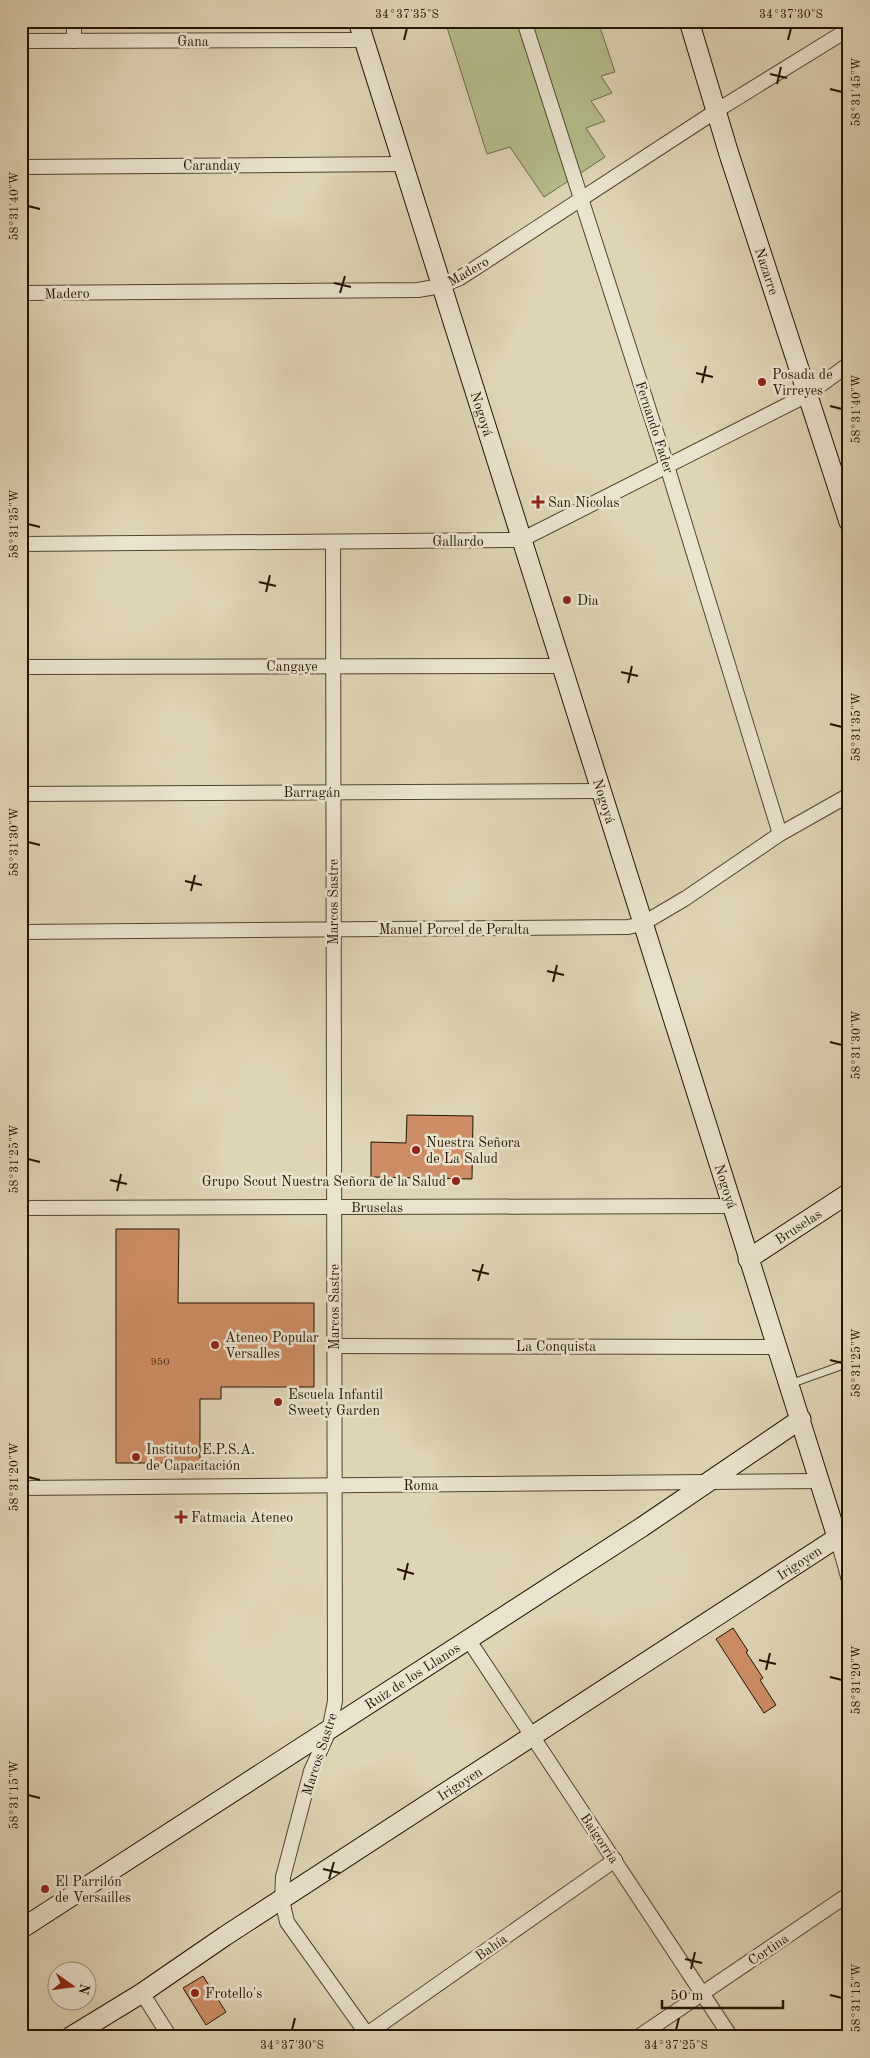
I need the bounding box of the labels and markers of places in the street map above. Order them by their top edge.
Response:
place label: Posada de Virreyes [772,368,833,398]
marker: Posada de Virreyes [756,376,768,388]
marker: San Nicolas [532,496,544,508]
place label: San Nicolas [548,496,619,510]
marker: Dia [561,594,573,606]
place label: Dia [577,594,599,608]
place label: Nuestra Señora de La Salud [426,1136,521,1166]
marker: Nuestra Señora de La Salud [410,1144,422,1156]
place label: Grupo Scout Nuestra Señora de la Salud [202,1175,446,1189]
marker: Grupo Scout Nuestra Señora de la Salud [450,1175,462,1187]
place label: Ateneo Popular Versalles [225,1331,319,1361]
marker: Ateneo Popular Versalles [209,1339,221,1351]
place label: Escuela Infantil Sweety Garden [288,1388,383,1418]
marker: Escuela Infantil Sweety Garden [272,1396,284,1408]
place label: Instituto E.P.S.A. de Capacitación [146,1443,255,1473]
marker: Instituto E.P.S.A. de Capacitación [130,1451,142,1463]
marker: Fatmacia Ateneo [175,1511,187,1523]
place label: Fatmacia Ateneo [191,1511,293,1525]
place label: El Parrilón de Versailles [55,1875,131,1905]
marker: El Parrilón de Versailles [39,1883,51,1895]
marker: Frotello's [189,1987,201,1999]
place label: Frotello's [205,1987,262,2001]

